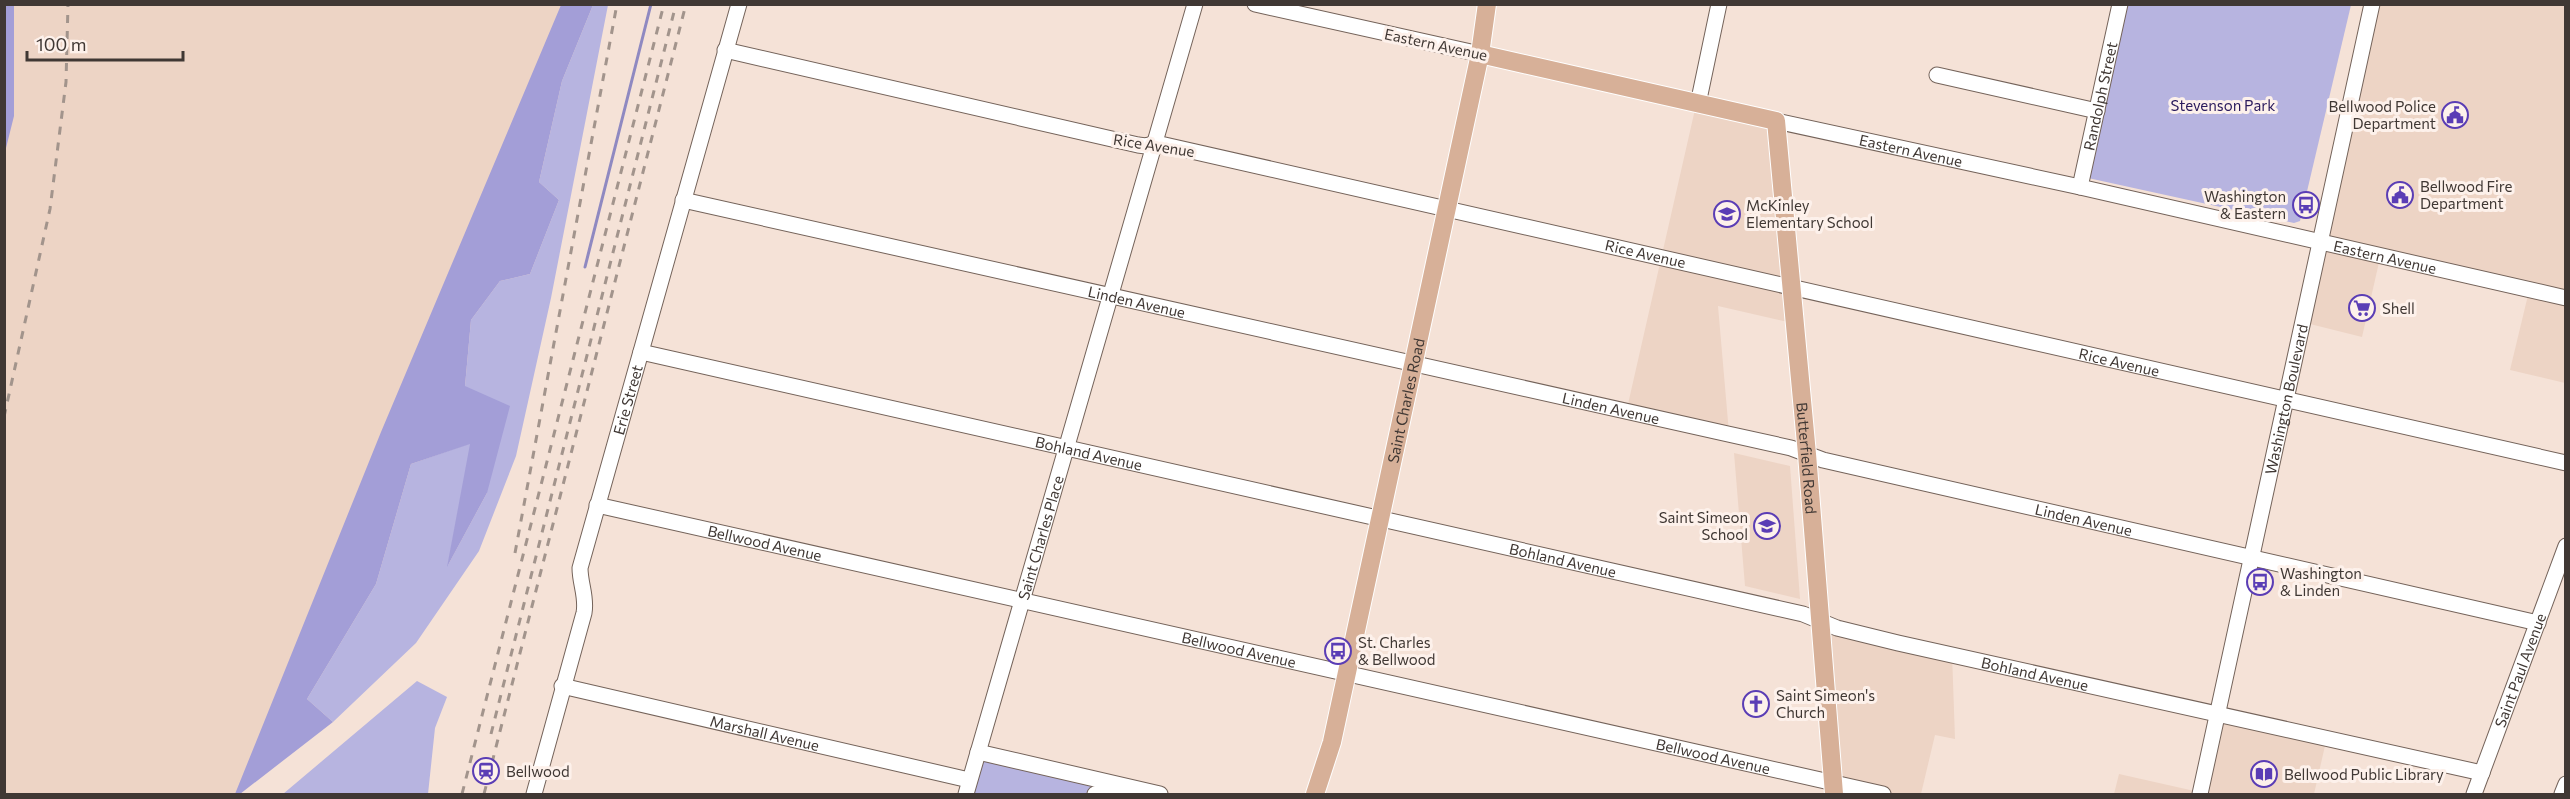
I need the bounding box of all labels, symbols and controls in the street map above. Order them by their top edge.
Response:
scale bar [27,24,183,62]
street label: Eastern Avenue [1383,24,1489,64]
text: 100 m [36,33,86,55]
street label: Randolph Street [2079,40,2120,152]
park label: Stevenson Park [2171,96,2275,114]
place label: Bellwood Police Department [2328,97,2436,132]
public building icon: Bellwood Police Department [2440,100,2470,130]
street label: Rice Avenue [1112,130,1196,160]
street label: Eastern Avenue [1858,130,1964,170]
place label: Bellwood Fire Department [2420,177,2513,212]
public building icon: Bellwood Fire Department [2385,180,2415,210]
place label: Washington & Eastern [2204,187,2286,222]
bus stop icon: Washington & Eastern [2291,190,2321,220]
place label: McKinley Elementary School [1746,196,1873,231]
school or university icon: McKinley Elementary School [1712,199,1742,229]
street label: Rice Avenue [1603,235,1688,271]
street label: Eastern Avenue [2332,236,2438,277]
street label: Linden Avenue [1086,282,1187,321]
supermarket icon: Shell [2347,293,2377,323]
place label: Shell [2382,299,2415,317]
street label: Washington Boulevard [2261,322,2311,476]
street label: Saint Charles Road [1383,336,1428,465]
street label: Rice Avenue [2077,344,2161,380]
street label: Erie Street [609,363,646,437]
street label: Linden Avenue [1561,388,1661,427]
street label: Butterfield Road [1793,401,1821,515]
street label: Bohland Avenue [1034,432,1144,474]
street label: Saint Charles Place [1014,473,1067,602]
street label: Linden Avenue [2033,500,2134,539]
place label: Saint Simeon School [1659,508,1748,543]
school or university icon: Saint Simeon School [1752,511,1782,541]
street label: Bellwood Avenue [706,521,824,564]
street label: Bohland Avenue [1508,539,1618,581]
place label: Washington & Linden [2280,564,2362,599]
bus stop icon: Washington & Linden [2245,567,2275,597]
street label: Saint Paul Avenue [2491,611,2549,730]
street label: Bellwood Avenue [1180,628,1298,671]
place label: St. Charles & Bellwood [1358,633,1435,668]
bus stop icon: St. Charles & Bellwood [1323,636,1353,666]
street label: Bohland Avenue [1980,653,2090,694]
place label: Saint Simeon's Church [1776,686,1875,721]
church icon: Saint Simeon's Church [1741,689,1771,719]
street label: Marshall Avenue [708,711,821,754]
street label: Bellwood Avenue [1654,734,1772,777]
station icon: Bellwood [471,756,501,786]
library icon: Bellwood Public Library [2249,759,2279,789]
place label: Bellwood [506,762,570,780]
place label: Bellwood Public Library [2284,765,2444,783]

